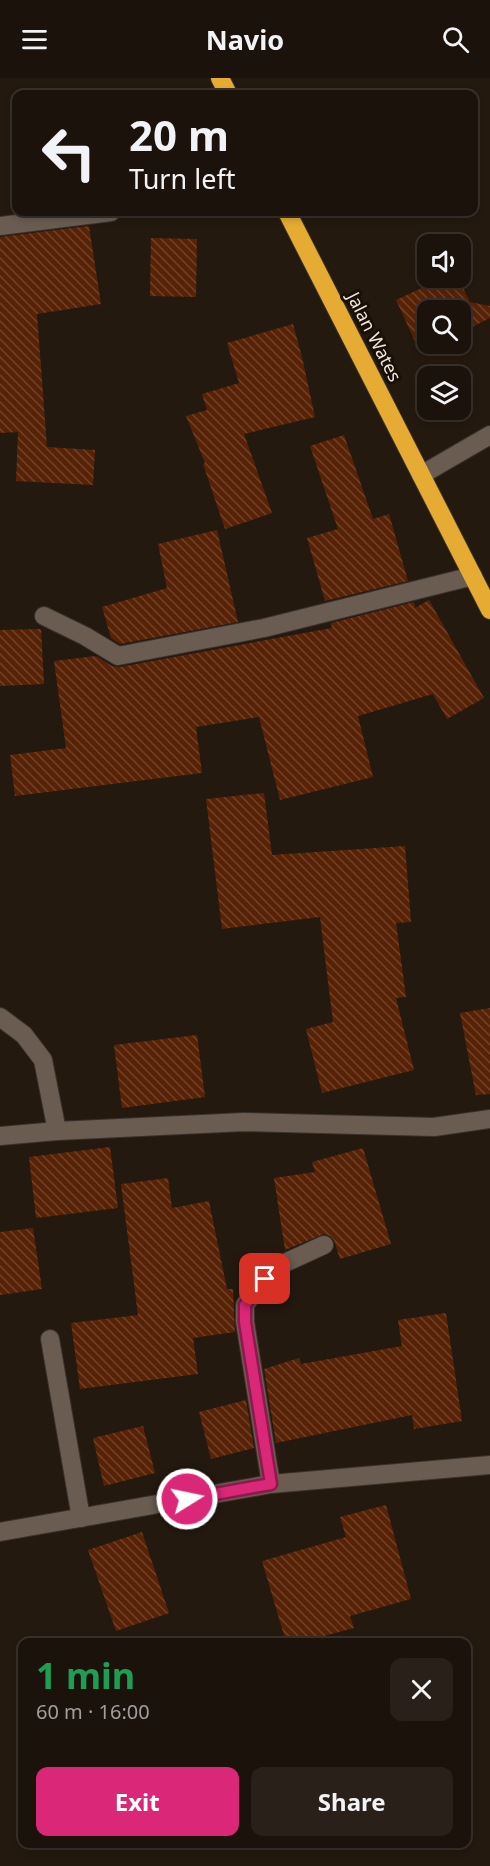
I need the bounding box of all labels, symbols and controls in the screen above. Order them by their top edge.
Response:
text: Navio [206,21,284,58]
icon: menu [18,23,51,56]
icon: search [439,23,472,56]
text: 20 m [129,106,229,163]
icon: left [30,114,108,192]
text: Turn left [129,160,235,197]
map controls [417,234,471,420]
button: sound [417,234,471,288]
street label: Jalan Wates [341,286,408,385]
button: search [417,300,471,354]
button: layers [417,366,471,420]
pin [239,1253,290,1304]
icon: arrive [248,1262,281,1295]
position arrow [155,1467,219,1531]
text: 1 min [36,1651,135,1700]
button: close [390,1658,453,1721]
text: 60 m · 16:00 [36,1698,150,1725]
button: Exit [36,1767,239,1836]
button: Share [251,1767,453,1836]

